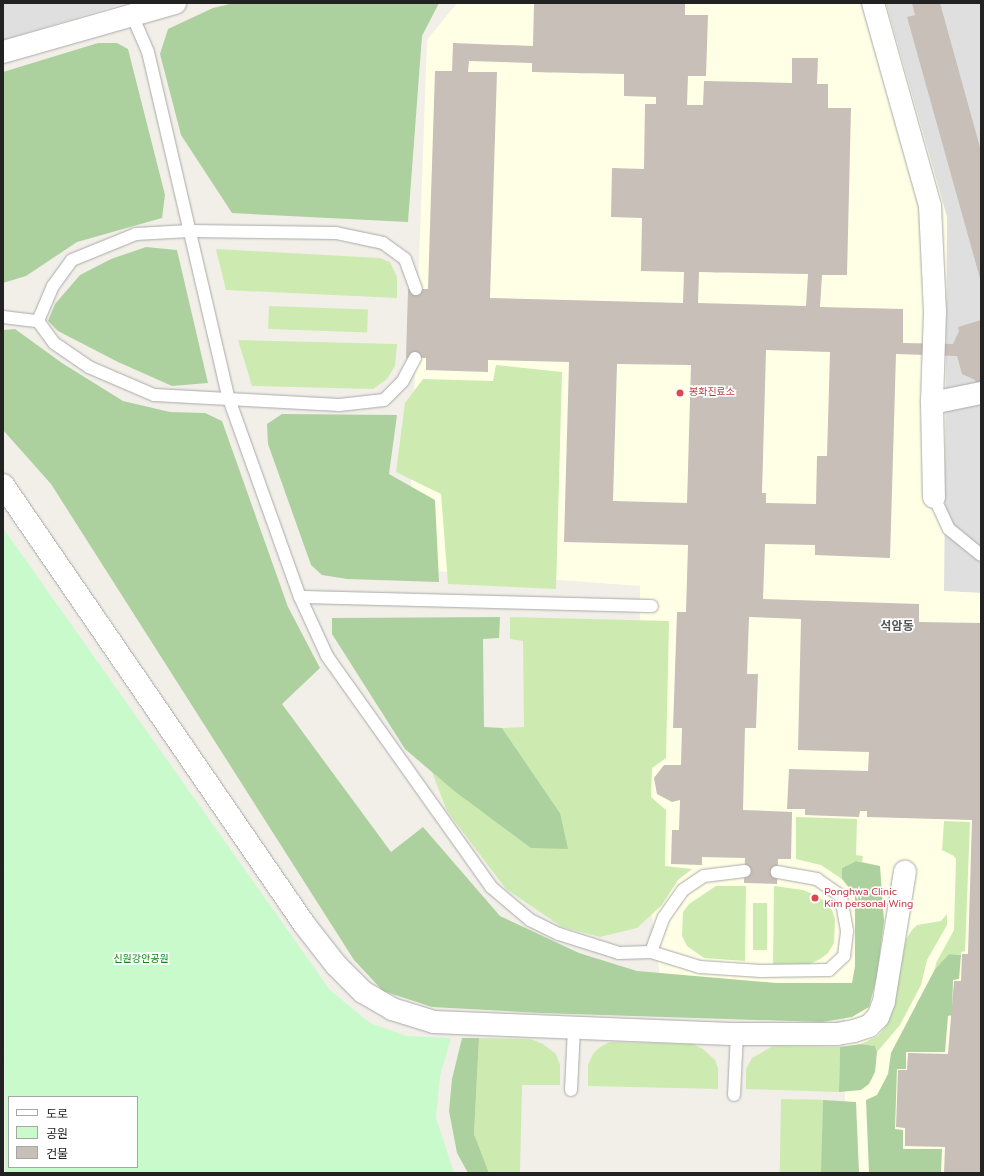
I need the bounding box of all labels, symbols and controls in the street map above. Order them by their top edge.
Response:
marker: 봉화진료소 [674,387,686,399]
place label: 봉화진료소 [689,387,735,399]
district label: 석암동 [880,620,914,634]
place label: Ponghwa Clinic Kim personal Wing [824,886,913,910]
marker: Ponghwa Clinic Kim personal Wing [809,892,821,904]
park label: 신원강안공원 [113,954,169,966]
legend [8,1096,138,1168]
text: 도로 [46,1107,68,1121]
text: 공원 [46,1127,68,1141]
text: 건물 [46,1147,68,1161]

